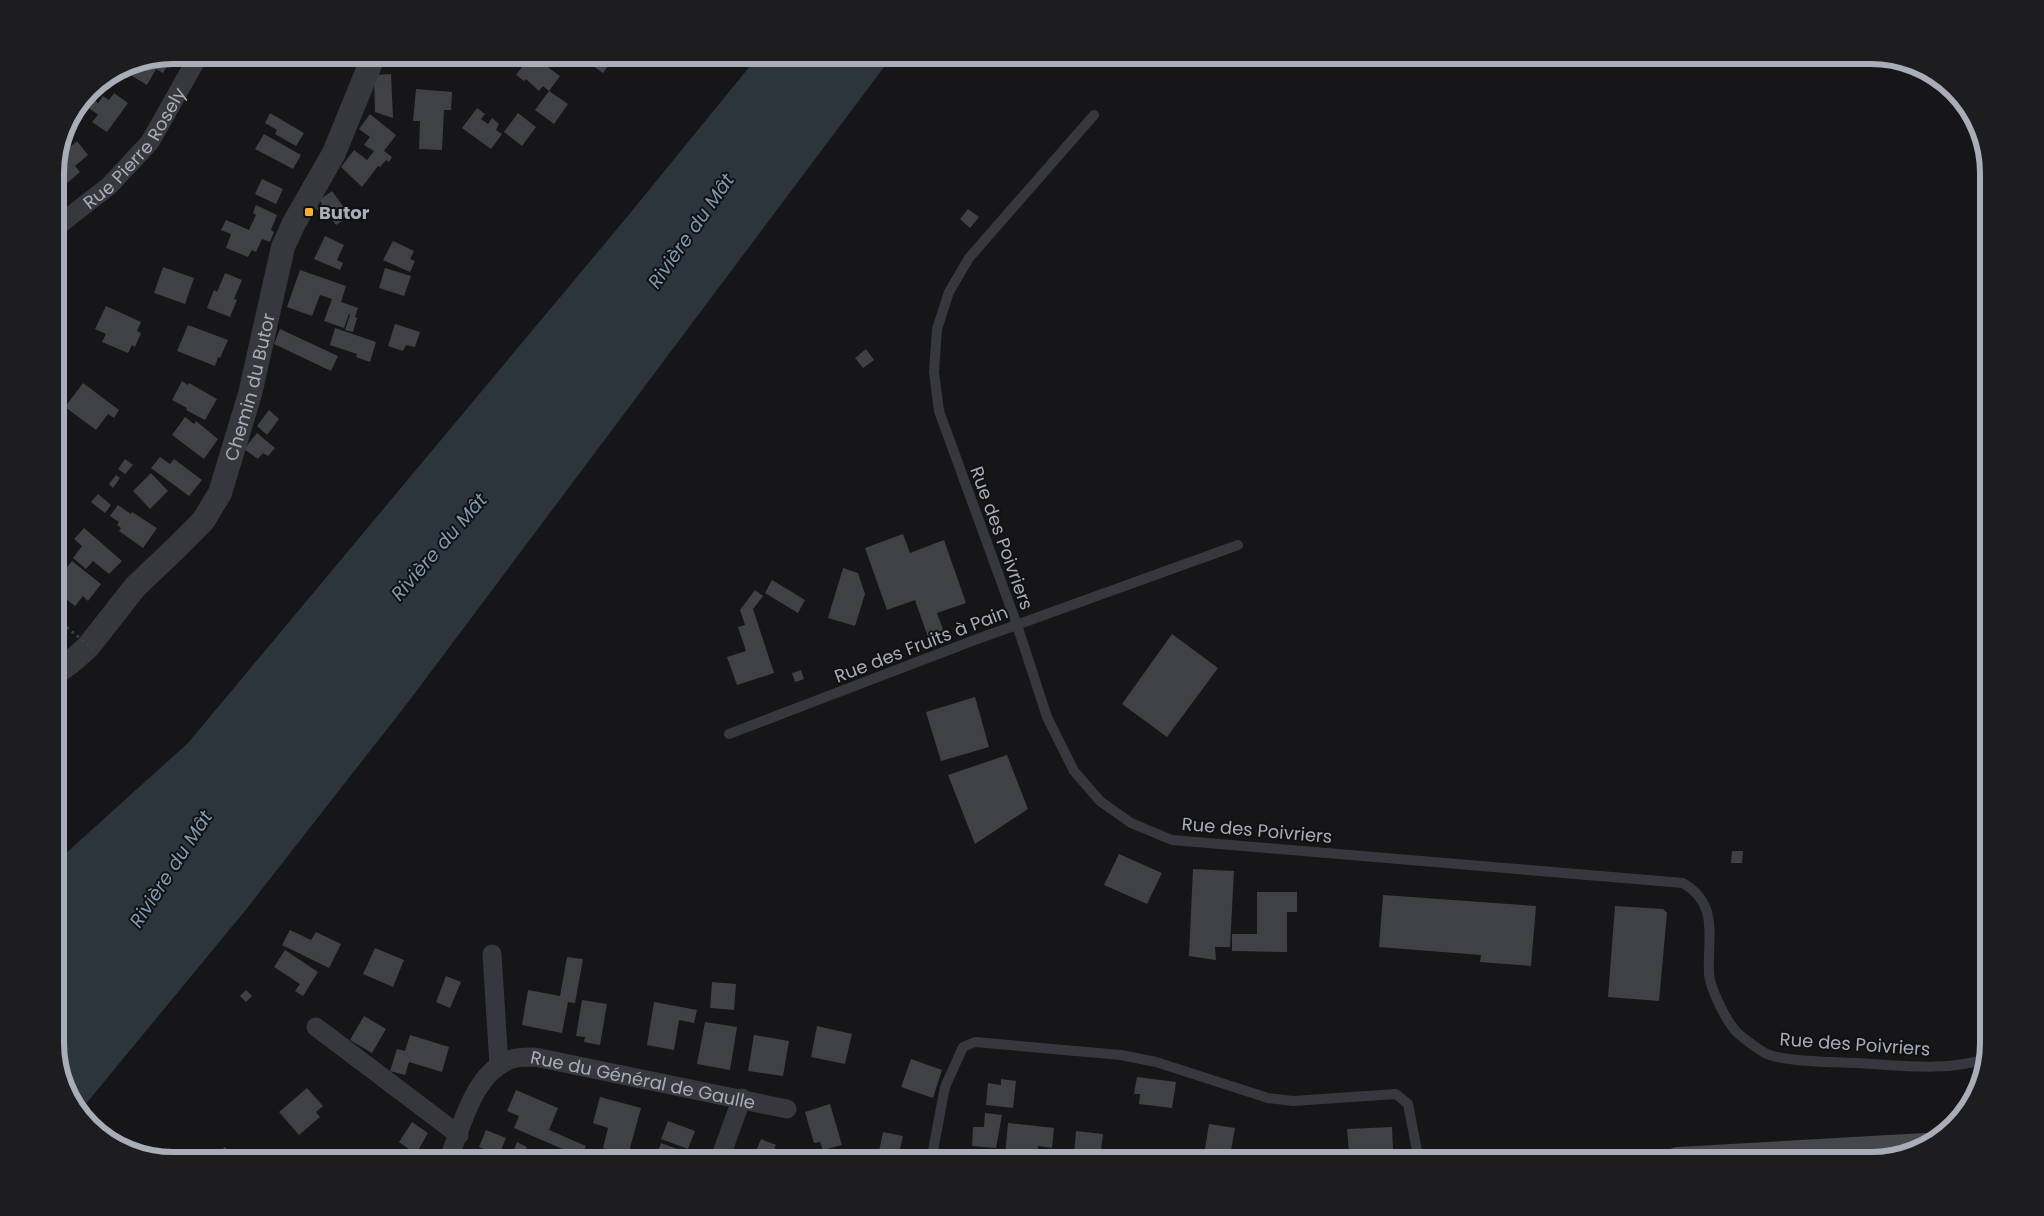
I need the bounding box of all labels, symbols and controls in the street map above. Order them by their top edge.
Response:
street label: Rue Pierre Rosely [77,83,191,214]
water label: Rivière du Mât [641,167,741,294]
place label: Butor [319,200,370,225]
marker: Butor [303,206,315,218]
street label: Chemin du Butor [218,310,280,464]
street label: Rue des Poivriers [964,463,1040,613]
water label: Rivière du Mât [385,487,494,607]
street label: Rue des Fruits à Pain [831,599,1011,689]
water label: Rivière du Mât [123,804,220,933]
street label: Rue des Poivriers [1181,811,1333,849]
street label: Rue des Poivriers [1779,1026,1931,1062]
street label: Rue du Général de Gaulle [528,1044,758,1115]

